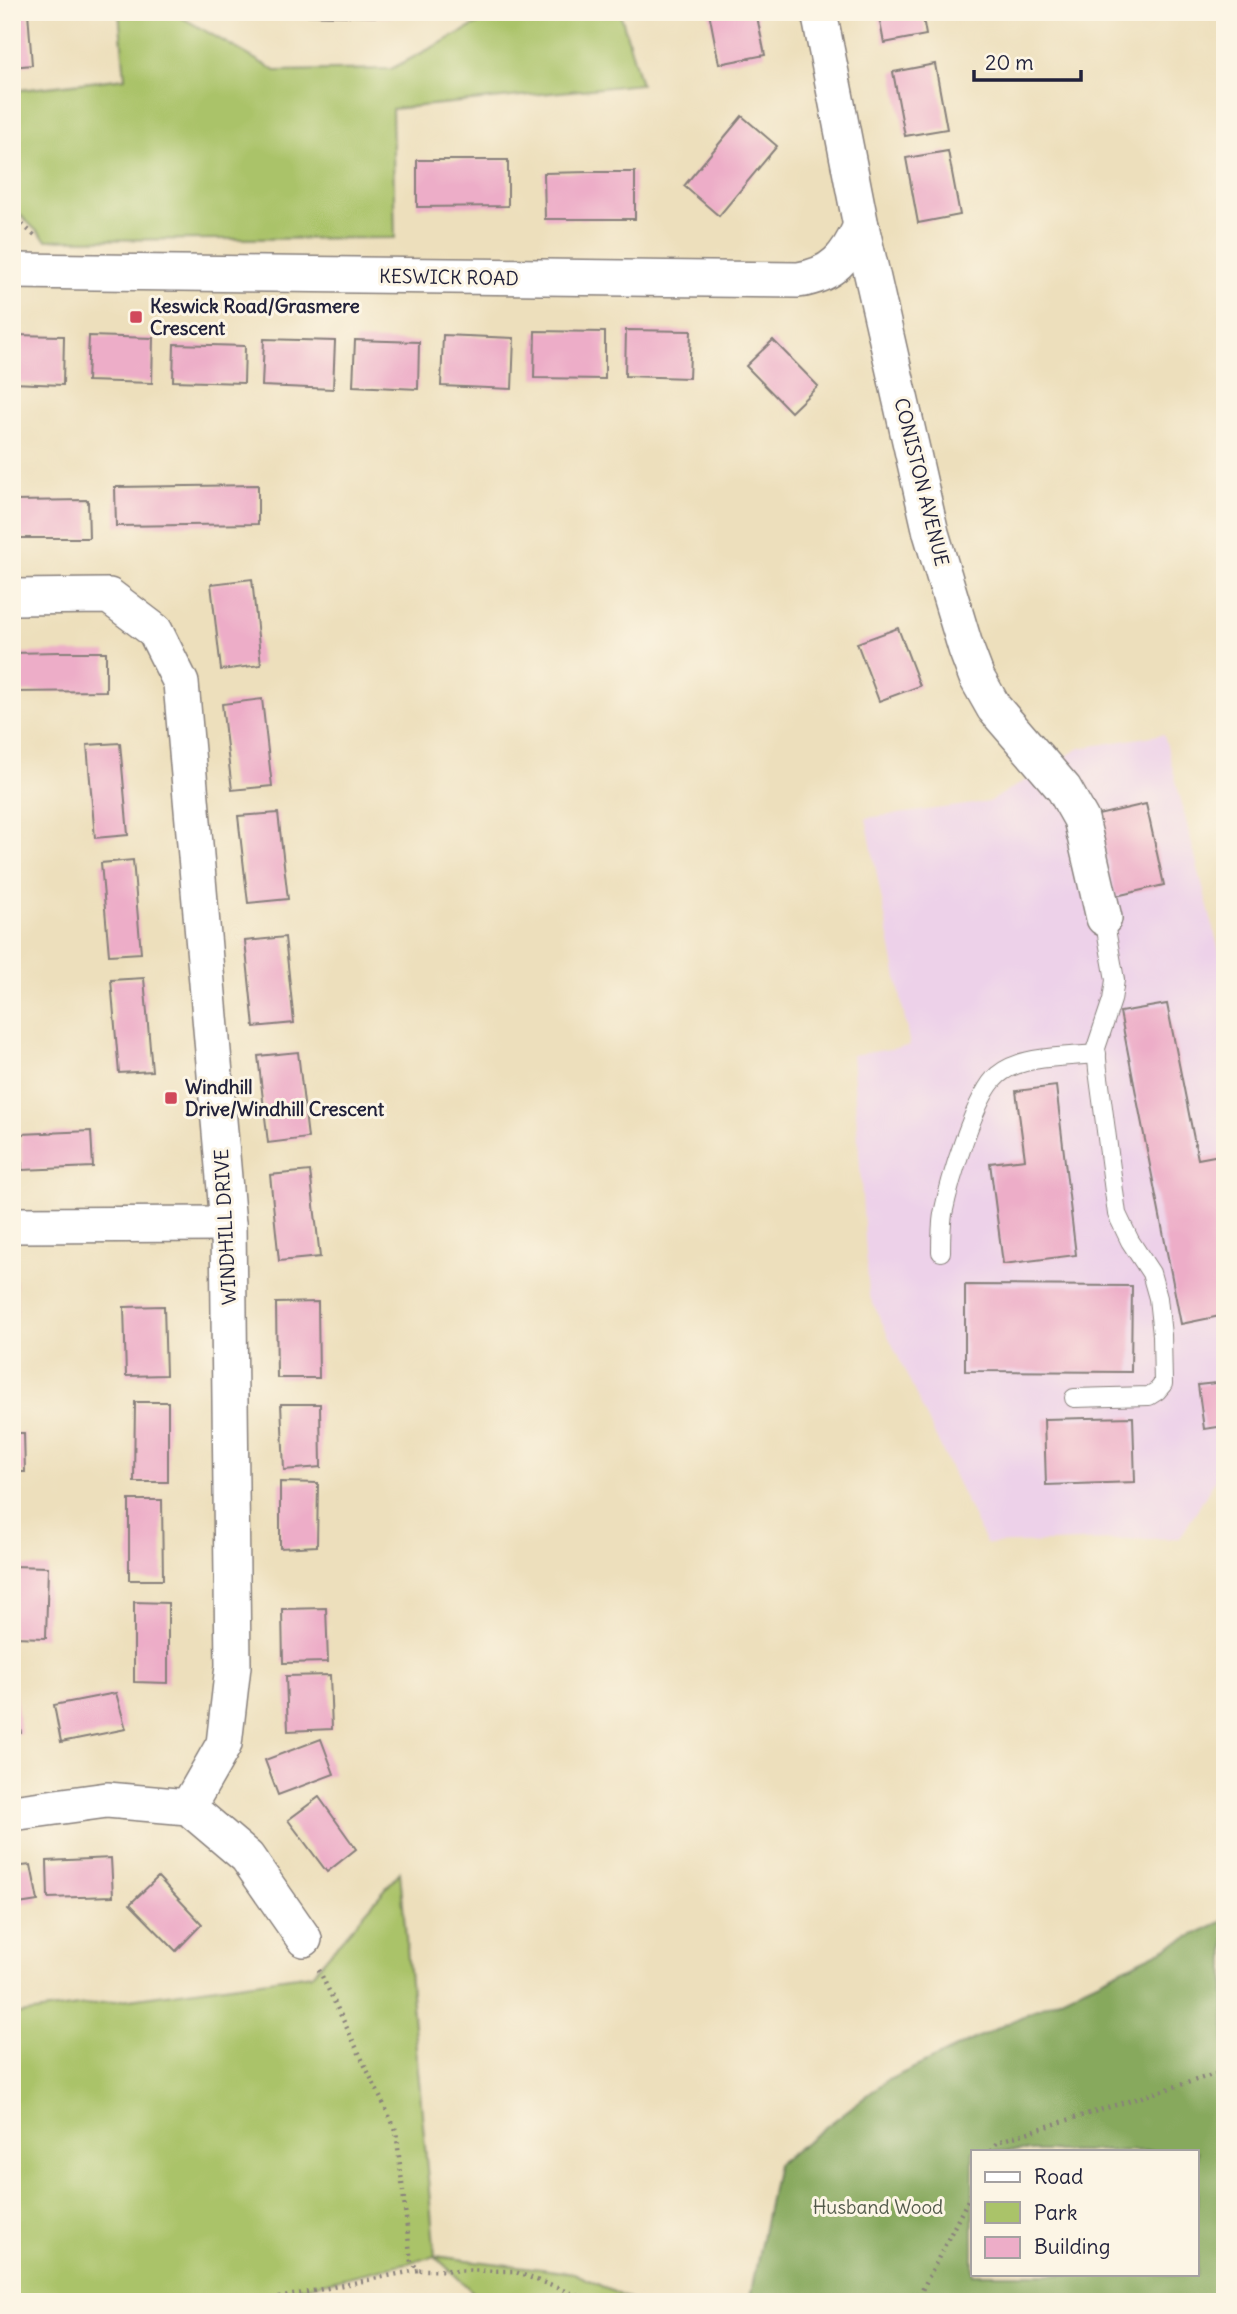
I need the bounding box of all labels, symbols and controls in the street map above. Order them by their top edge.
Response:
scale bar [974,38,1081,82]
text: 20 m [985,49,1034,76]
street label: KESWICK ROAD [379,264,519,290]
place label: Keswick Road/Grasmere Crescent [150,294,360,340]
marker: Keswick Road/Grasmere Crescent [128,309,144,325]
street label: CONISTON AVENUE [889,395,955,569]
place label: Windhill Drive/Windhill Crescent [185,1075,385,1121]
marker: Windhill Drive/Windhill Crescent [163,1090,179,1106]
street label: WINDHILL DRIVE [209,1148,241,1306]
legend [971,2150,1198,2276]
text: Road [1034,2163,1083,2190]
park label: Husband Wood [813,2195,943,2219]
text: Park [1034,2199,1077,2226]
text: Building [1034,2233,1110,2260]

